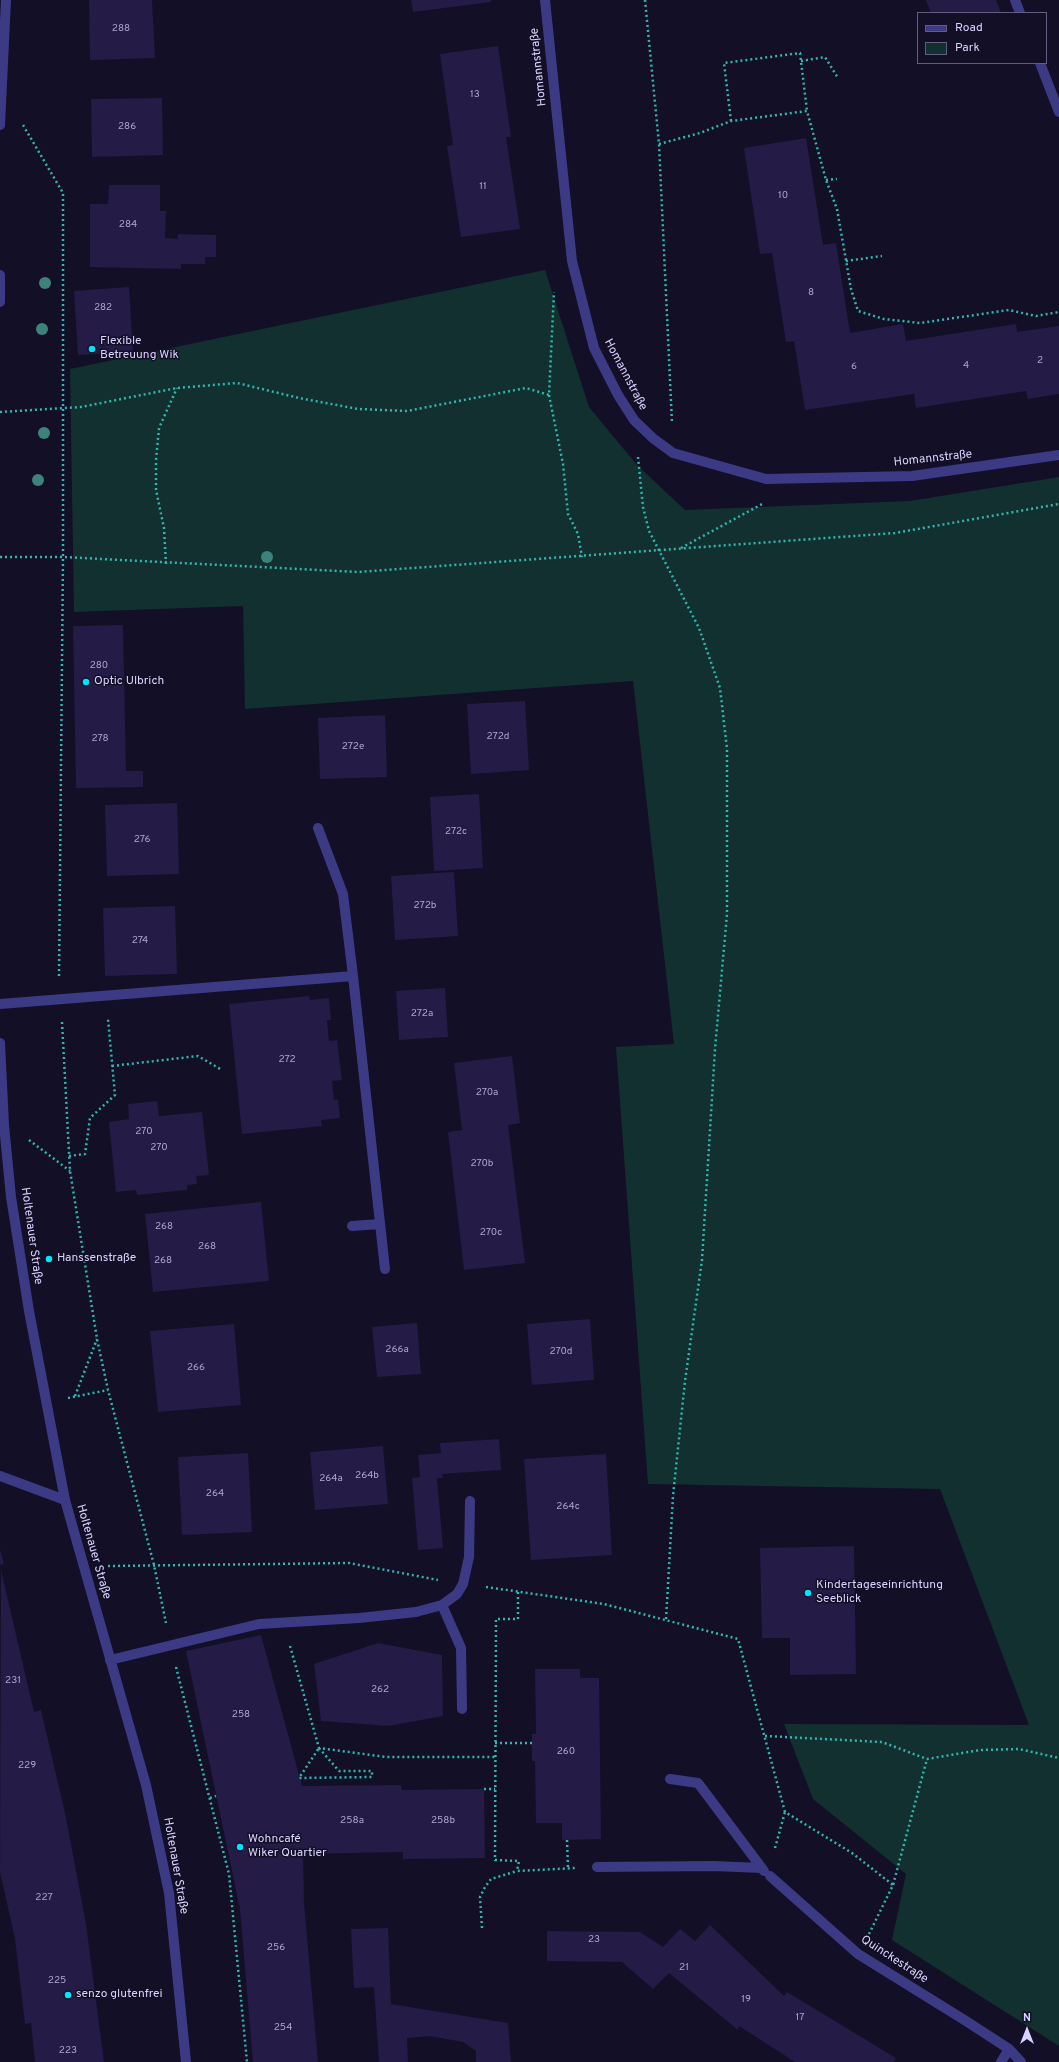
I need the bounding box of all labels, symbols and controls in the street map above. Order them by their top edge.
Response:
legend [917,12,1047,64]
text: Road [955,20,983,36]
house number: 288 [112,23,130,35]
street label: Homannstraße [528,27,550,107]
text: Park [955,40,980,56]
house number: 13 [470,89,480,101]
house number: 286 [118,121,136,133]
house number: 11 [479,181,487,193]
house number: 10 [778,190,788,202]
house number: 284 [119,219,137,231]
house number: 8 [808,287,814,299]
house number: 282 [94,302,112,314]
place label: Flexible Betreuung Wik [100,335,179,363]
street label: Homannstraße [600,337,650,413]
marker: Flexible Betreuung Wik [87,344,97,354]
house number: 2 [1037,355,1043,367]
house number: 4 [963,360,969,372]
house number: 6 [851,361,857,373]
street label: Homannstraße [893,448,973,470]
house number: 280 [90,660,108,672]
place label: Optic Ulbrich [94,675,164,689]
marker: Optic Ulbrich [81,677,91,687]
house number: 272d [487,731,509,743]
house number: 278 [91,733,109,745]
house number: 272e [342,741,364,753]
house number: 272c [445,826,467,838]
house number: 276 [134,834,150,846]
house number: 272b [414,900,436,912]
house number: 274 [132,935,148,947]
house number: 272a [411,1008,433,1020]
house number: 272 [278,1054,296,1066]
house number: 270a [476,1087,498,1099]
house number: 270 [135,1126,153,1138]
house number: 270 [150,1142,168,1154]
house number: 270b [471,1158,493,1170]
street label: Holtenauer Straße [17,1186,45,1286]
house number: 268 [155,1221,173,1233]
house number: 270c [480,1227,502,1239]
house number: 268 [198,1241,216,1253]
place label: Hanssenstraße [57,1252,136,1266]
marker: Hanssenstraße [44,1254,54,1264]
house number: 268 [154,1255,172,1267]
house number: 266a [385,1344,409,1356]
house number: 270d [550,1346,572,1358]
house number: 266 [187,1362,205,1374]
house number: 264b [355,1470,379,1482]
house number: 264a [319,1473,343,1485]
house number: 264 [206,1488,224,1500]
house number: 264c [556,1501,580,1513]
street label: Holtenauer Straße [73,1503,113,1601]
place label: Kindertageseinrichtung Seeblick [816,1579,943,1607]
marker: Kindertageseinrichtung Seeblick [803,1588,813,1598]
house number: 231 [5,1675,21,1687]
house number: 262 [371,1684,389,1696]
house number: 258 [232,1709,250,1721]
house number: 260 [557,1746,575,1758]
house number: 229 [18,1760,36,1772]
house number: 258a [340,1815,364,1827]
house number: 258b [431,1815,455,1827]
street label: Holtenauer Straße [159,1816,191,1916]
place label: Wohncafé Wiker Quartier [248,1833,327,1861]
marker: Wohncafé Wiker Quartier [235,1842,245,1852]
house number: 227 [35,1892,53,1904]
street label: Quinckestraße [858,1933,930,1987]
house number: 23 [588,1934,600,1946]
house number: 256 [267,1942,285,1954]
house number: 21 [679,1962,689,1974]
house number: 225 [48,1975,66,1987]
place label: senzo glutenfrei [76,1988,163,2002]
marker: senzo glutenfrei [63,1990,73,2000]
house number: 19 [741,1994,751,2006]
north arrow [1007,2010,1047,2050]
text: N [1023,2011,1031,2025]
house number: 17 [796,2012,804,2024]
house number: 254 [274,2022,292,2034]
house number: 223 [59,2045,77,2057]

